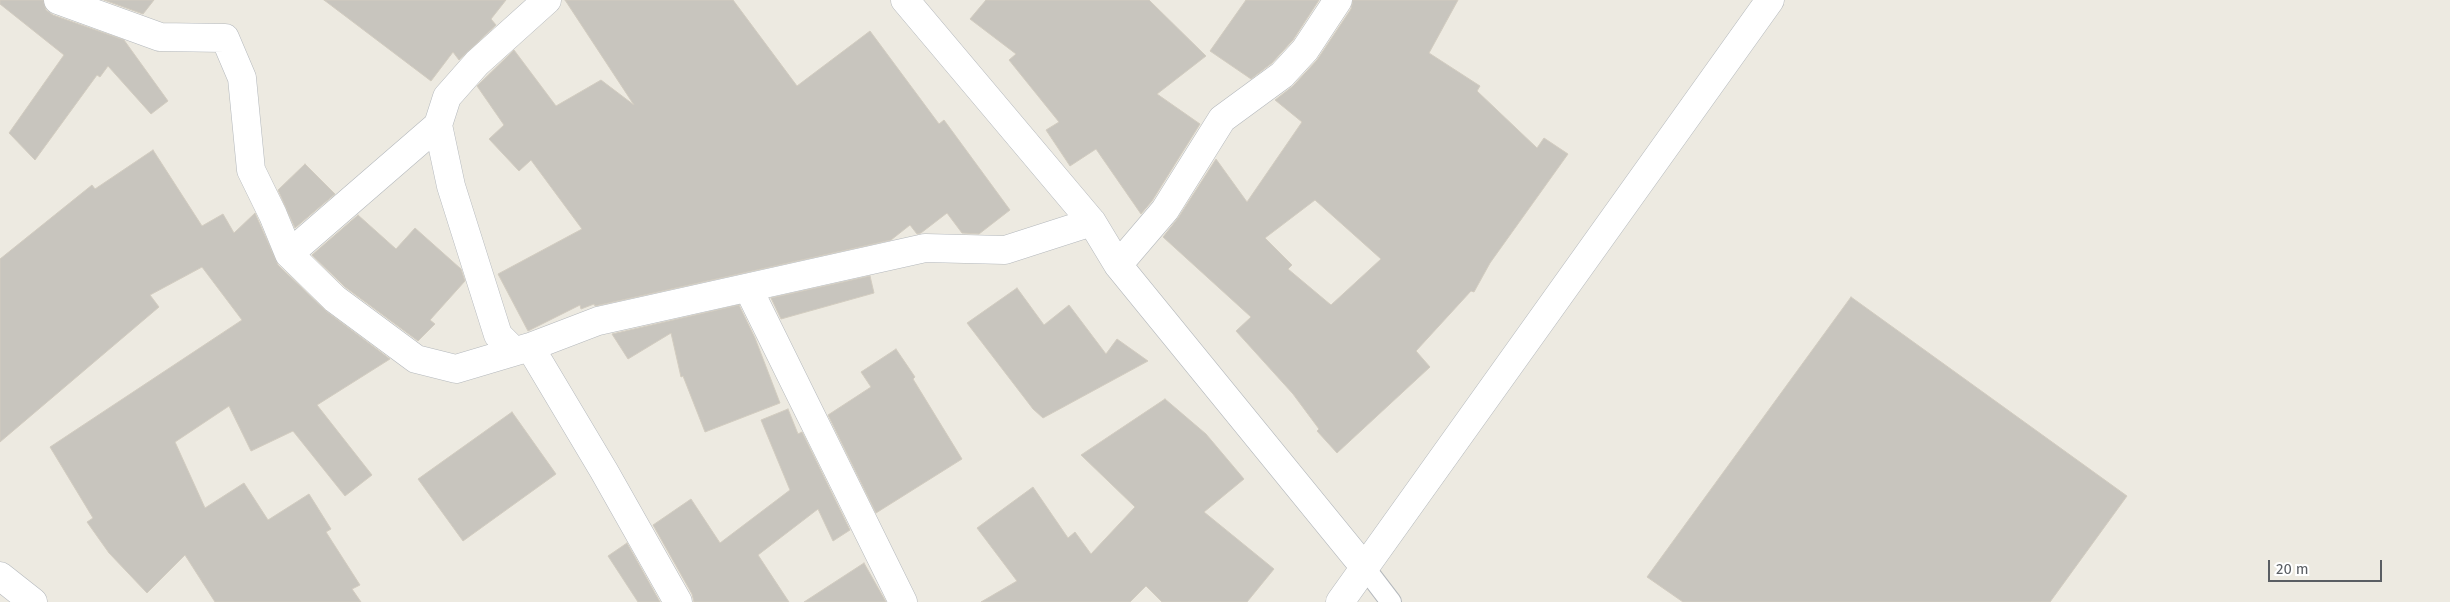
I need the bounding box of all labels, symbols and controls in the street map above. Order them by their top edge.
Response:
scale bar [2270,550,2384,582]
text: 20 m [2276,560,2309,578]

